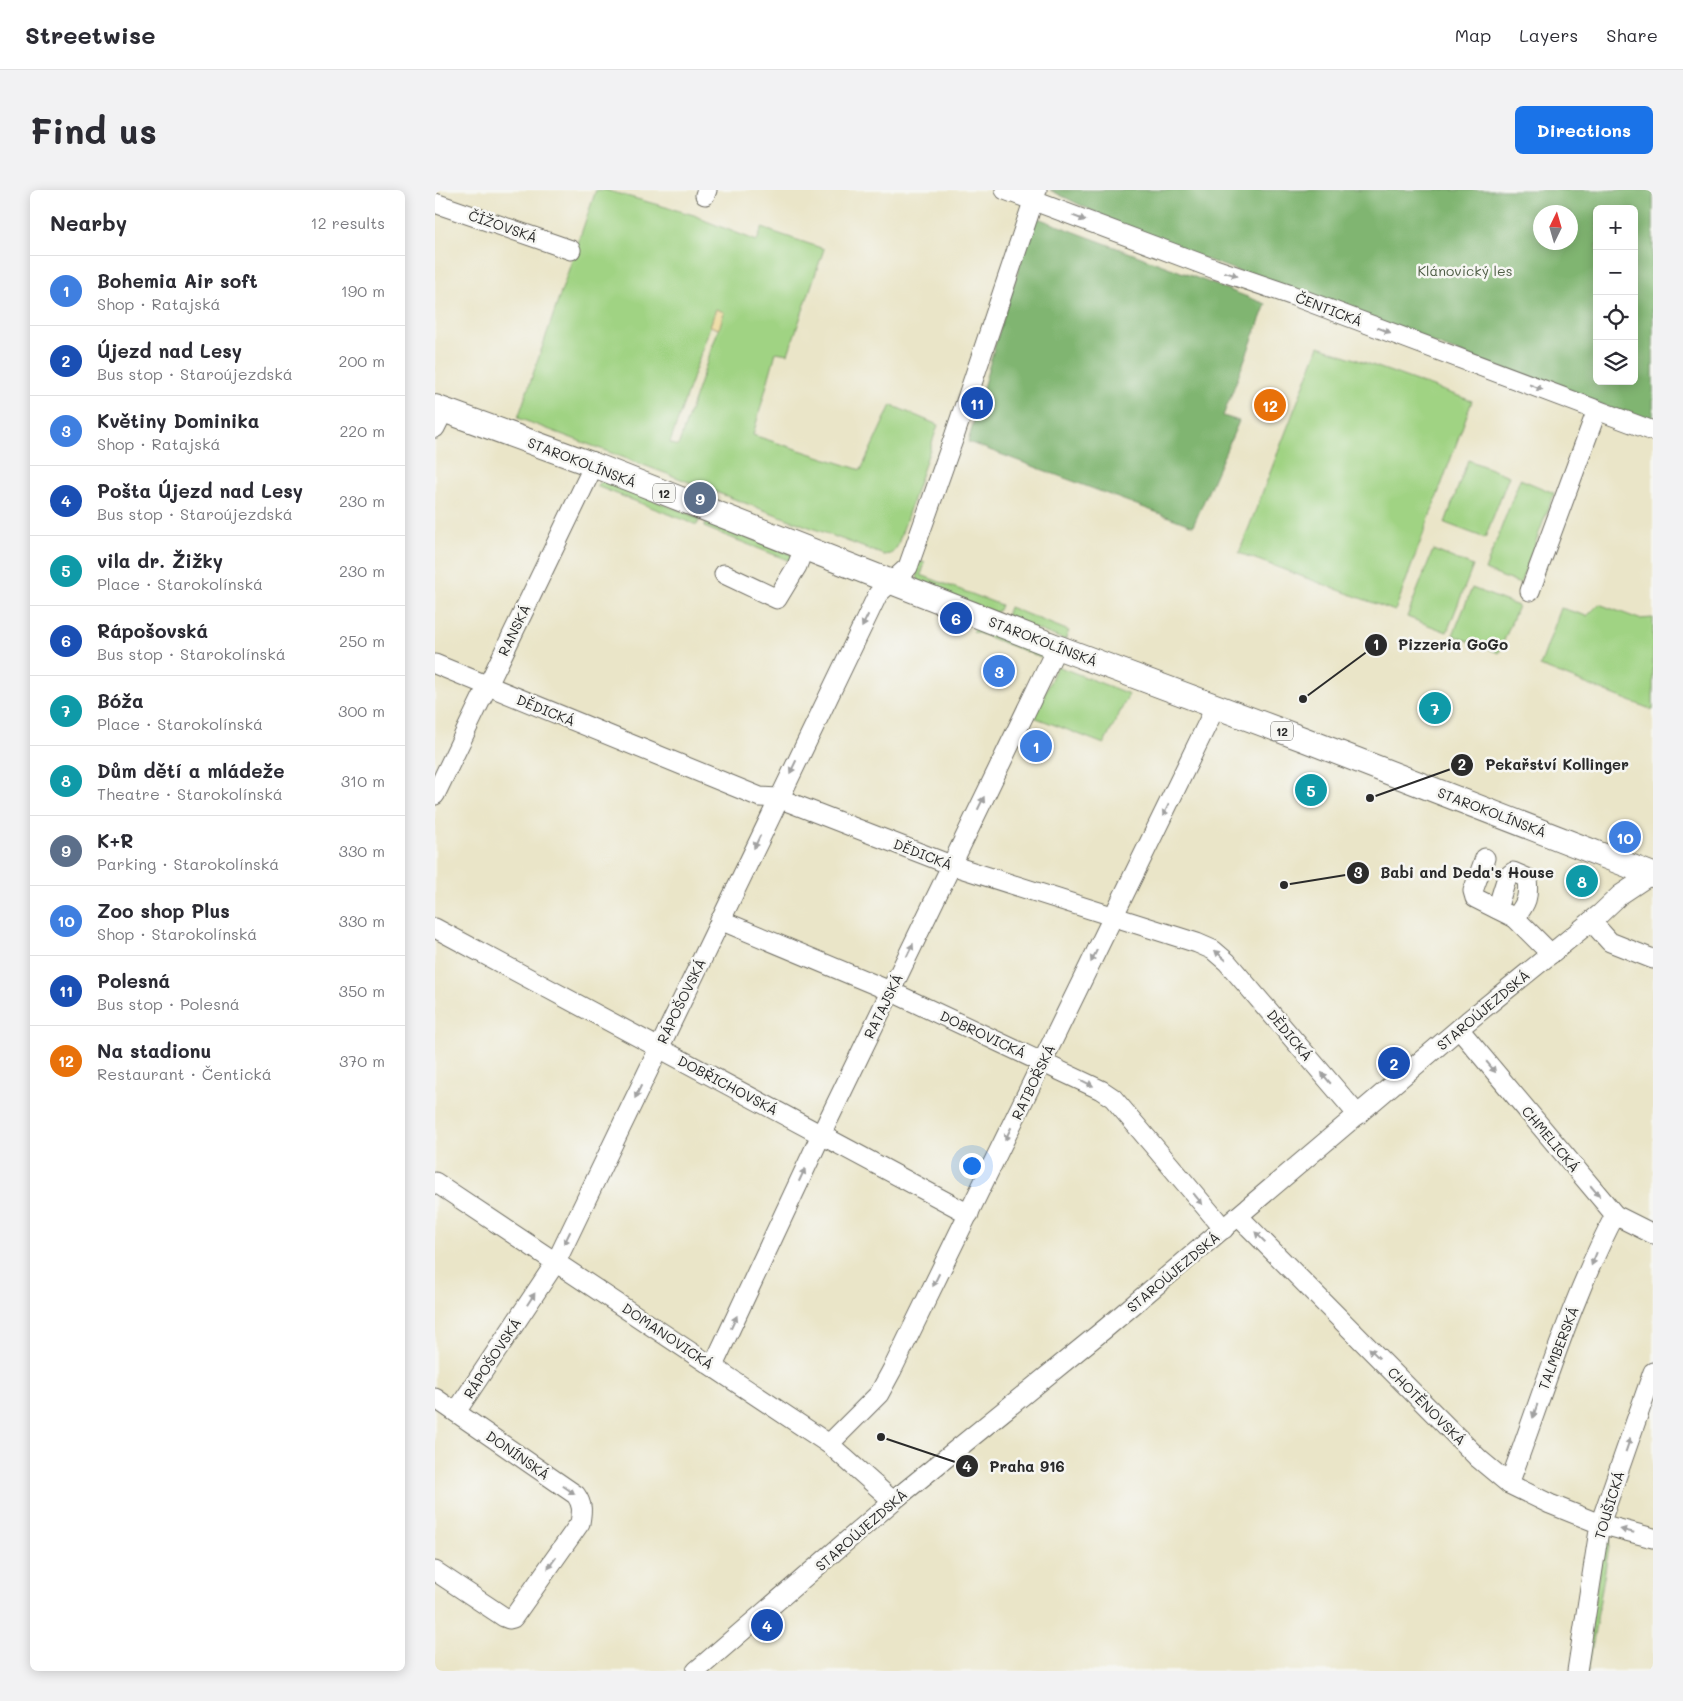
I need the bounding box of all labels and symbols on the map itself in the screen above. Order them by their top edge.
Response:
street label: ČÍŽOVSKÁ [466,205,540,247]
north arrow [1533,205,1578,250]
one-way arrow [1072,214,1087,222]
park label: Klánovický les [1418,261,1512,280]
one-way arrow [1224,271,1239,279]
street label: ČENTICKÁ [1293,288,1365,330]
one-way arrow [1377,326,1392,334]
one-way arrow [1529,383,1544,391]
pin: 11 [961,384,993,422]
pin: 12 [1254,386,1286,424]
street label: STAROKOLÍNSKÁ [525,433,639,491]
pin: 9 [684,479,716,517]
road number: 12 [653,484,675,502]
pin: 6 [940,599,972,637]
street label: RANSKÁ [493,601,535,659]
street label: STAROKOLÍNSKÁ [986,612,1100,670]
one-way arrow [860,614,869,629]
callout: Pizzeria GoGo [1363,630,1518,660]
text: 1 [1373,634,1379,654]
text: Pizzeria GoGo [1398,634,1508,654]
pin: 3 [983,652,1015,690]
pin: 7 [1419,689,1451,727]
street label: DĚDICKÁ [514,690,578,730]
road number: 12 [1271,722,1293,740]
pin: 1 [1020,727,1052,765]
callout: Pekařství Kollinger [1450,750,1639,780]
text: 2 [1458,754,1466,774]
text: Pekařství Kollinger [1485,754,1629,774]
one-way arrow [789,760,797,775]
pin: 5 [1295,771,1327,809]
street label: STAROKOLÍNSKÁ [1435,783,1549,841]
one-way arrow [977,796,986,811]
one-way arrow [1161,803,1169,817]
pin: 10 [1609,818,1641,856]
street label: DĚDICKÁ [891,834,955,874]
one-way arrow [753,835,761,849]
callout: Babi and Deda's House [1346,858,1564,888]
text: 3 [1353,862,1363,882]
text: Babi and Deda's House [1380,862,1554,882]
pin: 8 [1566,862,1598,900]
one-way arrow [907,943,915,957]
one-way arrow [1090,949,1098,963]
one-way arrow [1213,950,1226,961]
street label: RÁPOŠOVSKÁ [652,955,710,1047]
street label: STAROÚJEZDSKÁ [1433,966,1533,1054]
street label: RATAJSKÁ [859,970,907,1042]
street label: DĚDICKÁ [1263,1005,1317,1065]
street label: DOBROVICKÁ [937,1006,1029,1062]
street label: RATBOŘSKÁ [1007,1041,1059,1123]
pin: 2 [1378,1044,1410,1082]
street label: DOBŘICHOVSKÁ [675,1051,781,1119]
one-way arrow [1485,1060,1496,1073]
one-way arrow [1320,1072,1332,1084]
one-way arrow [1079,1079,1094,1087]
one-way arrow [634,1085,642,1099]
street label: CHMELICKÁ [1518,1102,1584,1176]
one-way arrow [1004,1127,1012,1141]
your location [959,1153,985,1179]
one-way arrow [798,1168,806,1182]
one-way arrow [1589,1185,1600,1198]
one-way arrow [1193,1192,1204,1205]
street label: STAROÚJEZDSKÁ [1123,1228,1223,1316]
one-way arrow [563,1231,571,1245]
one-way arrow [1254,1231,1266,1243]
one-way arrow [1589,1252,1597,1266]
one-way arrow [932,1273,940,1287]
one-way arrow [526,1292,536,1305]
street label: DOMANOVICKÁ [619,1298,717,1374]
street label: TALMBERSKÁ [1533,1304,1583,1392]
street label: RÁPOŠOVSKÁ [459,1314,525,1402]
one-way arrow [730,1315,738,1329]
one-way arrow [1368,1347,1380,1359]
street label: CHOTĚNOVSKÁ [1384,1363,1470,1449]
one-way arrow [1531,1403,1538,1418]
street label: DONÍNSKÁ [482,1426,554,1484]
one-way arrow [1624,1438,1632,1453]
callout: Praha 916 [955,1451,1075,1481]
text: 4 [962,1456,972,1476]
text: Praha 916 [989,1456,1065,1476]
street label: TOUŠICKÁ [1590,1469,1628,1541]
one-way arrow [562,1485,575,1495]
street label: STAROÚJEZDSKÁ [811,1485,911,1575]
one-way arrow [1619,1527,1634,1535]
one-way arrow [548,1556,557,1570]
pin: 4 [751,1606,783,1644]

